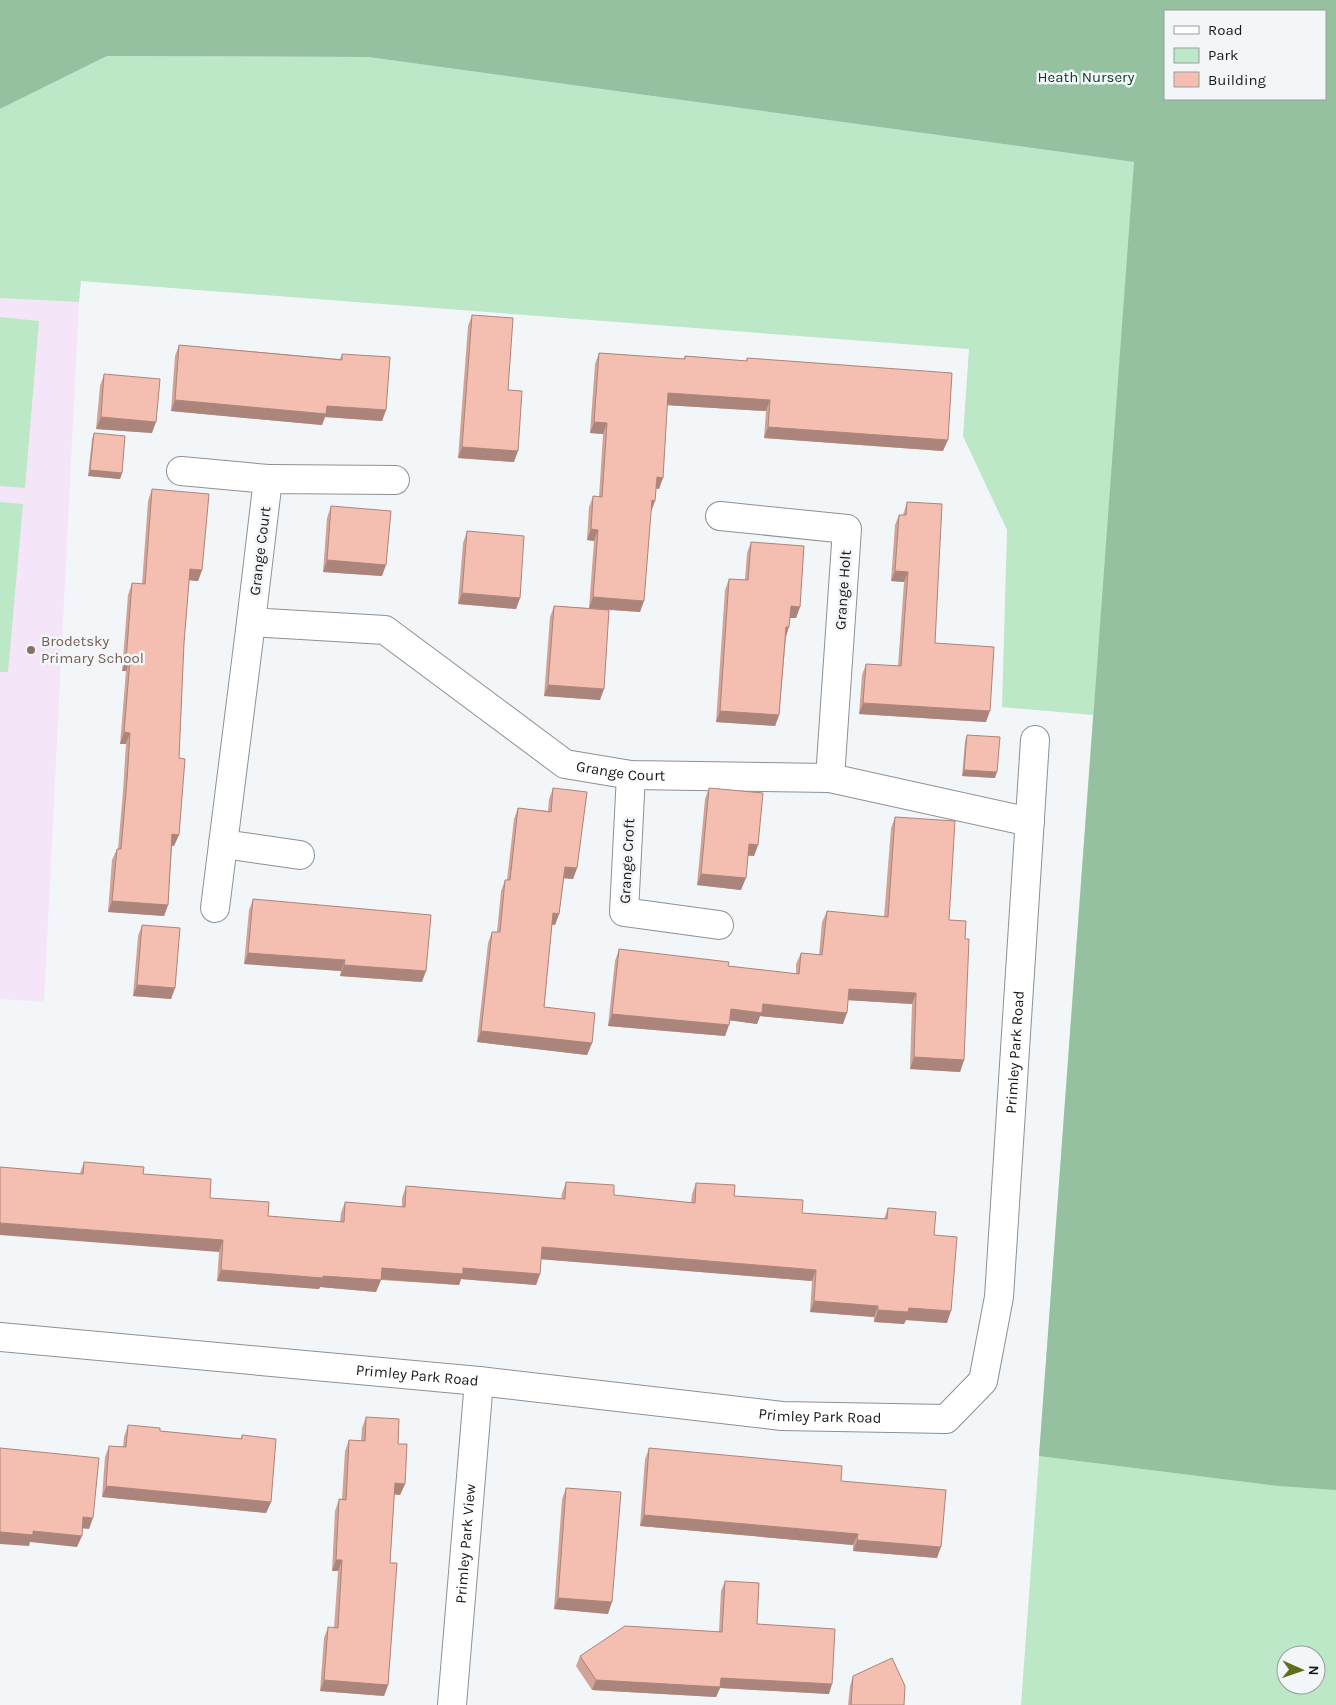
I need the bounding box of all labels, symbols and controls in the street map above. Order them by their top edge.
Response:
legend [1164,10,1326,100]
text: Road [1208,21,1243,39]
text: Park [1208,46,1238,64]
park label: Heath Nursery [1038,68,1135,86]
text: Building [1208,71,1266,89]
street label: Grange Court [246,505,274,597]
street label: Grange Holt [831,549,855,631]
place label: Brodetsky Primary School [41,632,144,667]
marker: Brodetsky Primary School [25,644,37,656]
street label: Grange Court [575,757,666,785]
street label: Grange Croft [616,817,638,904]
street label: Primley Park Road [1002,990,1028,1114]
street label: Primley Park Road [355,1361,479,1390]
street label: Primley Park Road [757,1404,882,1427]
street label: Primley Park View [451,1483,479,1604]
north arrow [1276,1645,1326,1695]
text: N [1305,1665,1322,1676]

